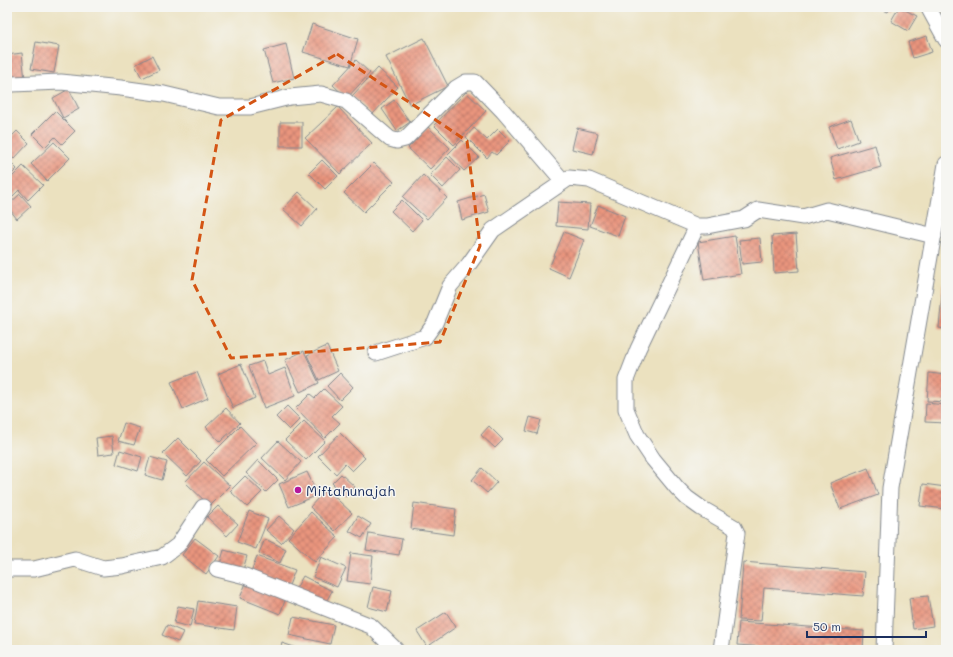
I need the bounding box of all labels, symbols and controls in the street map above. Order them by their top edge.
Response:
place label: Miftahunajah [306,481,395,500]
marker: Miftahunajah [293,485,303,495]
scale bar [807,613,926,639]
text: 50 m [813,618,841,634]

